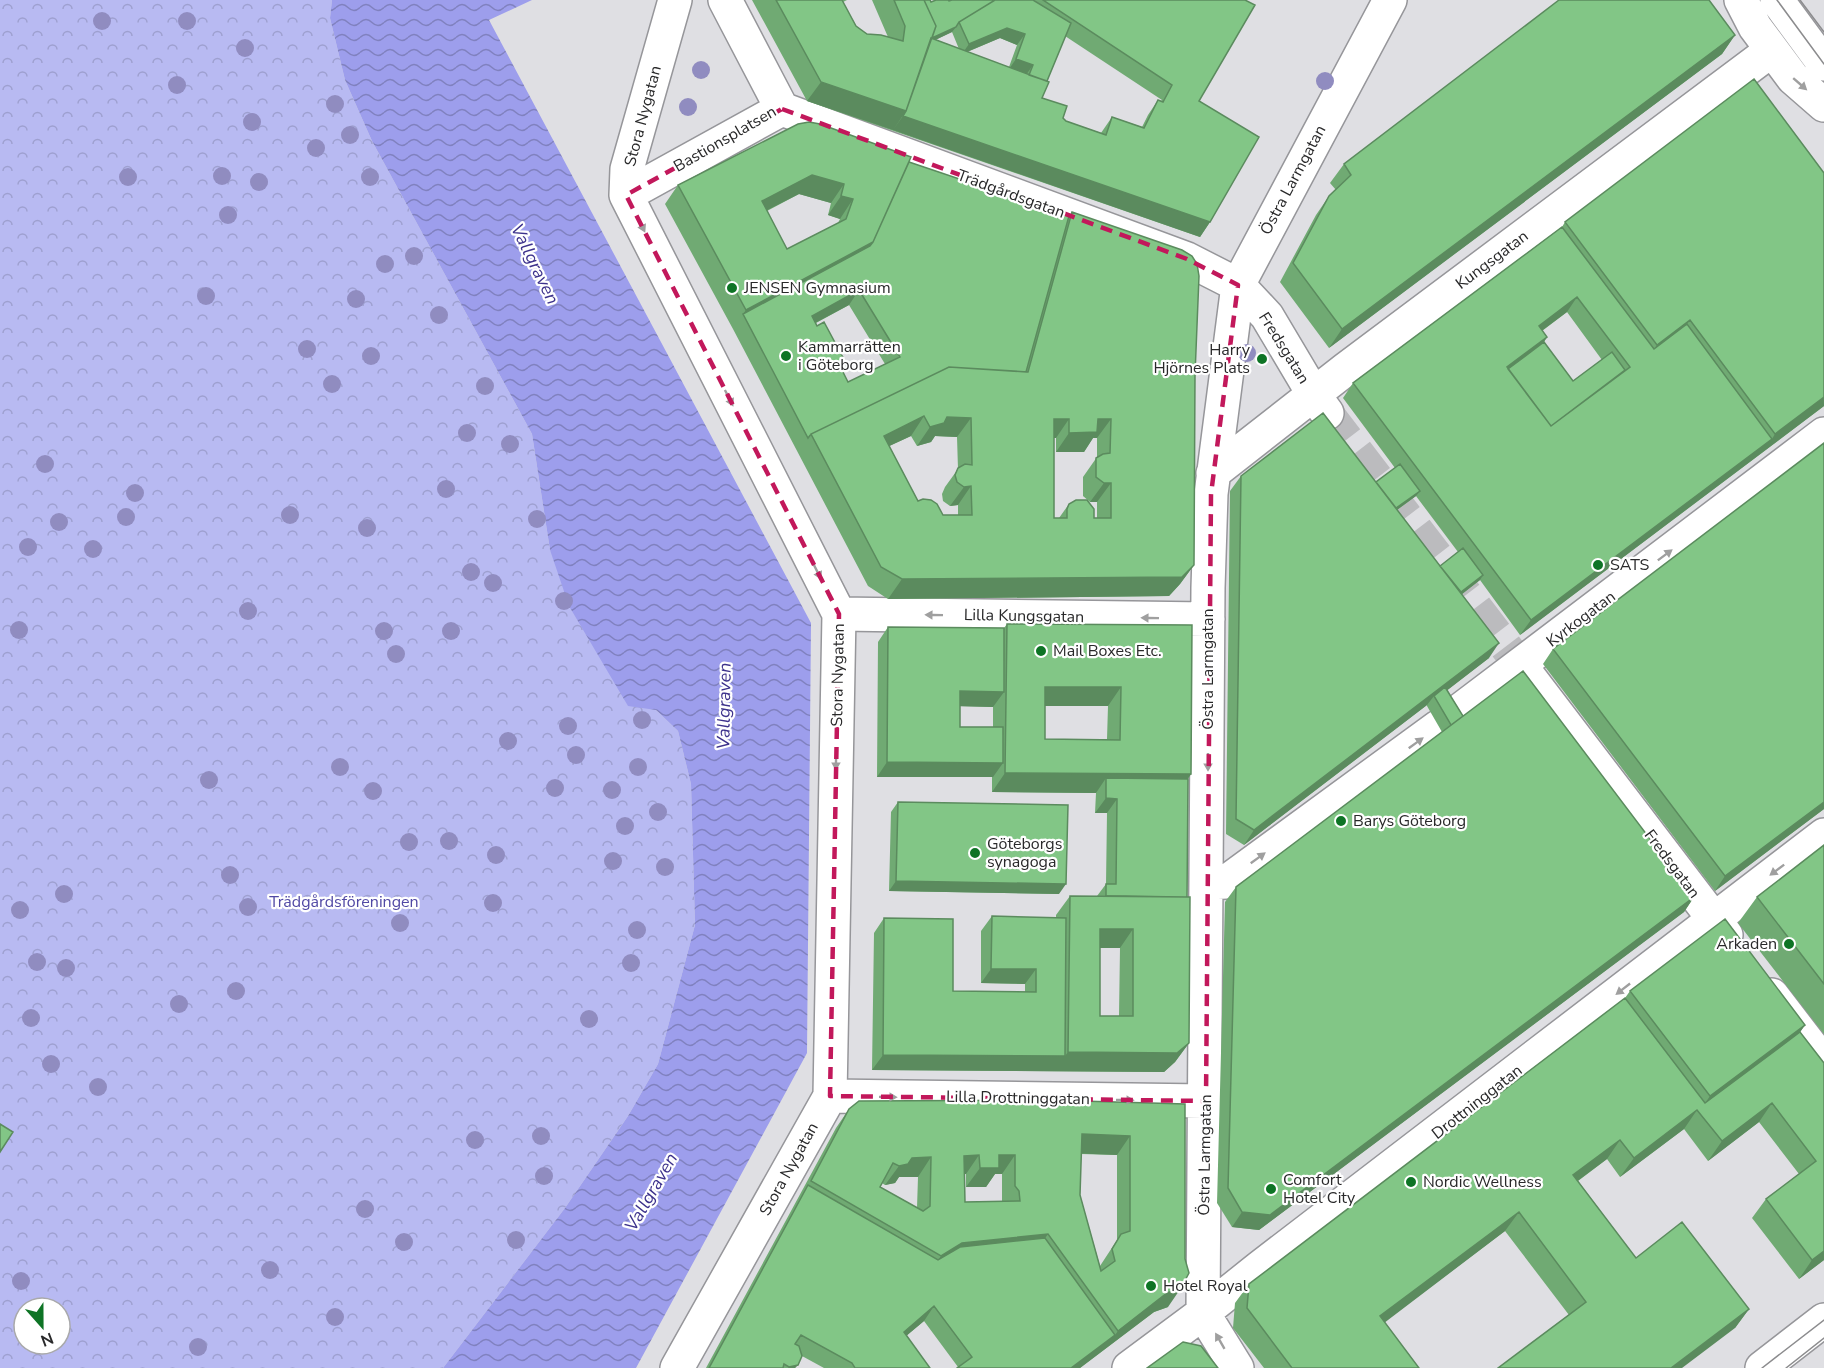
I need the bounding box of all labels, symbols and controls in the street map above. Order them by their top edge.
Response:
street label: Stora Nygatan [619,63,667,169]
one-way arrow [1792,78,1808,91]
street label: Bastionsplatsen [670,101,780,177]
street label: Östra Larmgatan [1255,121,1331,239]
street label: Trädgårdsgatan [954,164,1068,224]
one-way arrow [636,215,645,232]
water label: Vallgraven [505,220,565,308]
street label: Kungsgatan [1451,225,1533,295]
place label: JENSEN Gymnasium [743,277,891,299]
marker: JENSEN Gymnasium [725,281,739,295]
street label: Fredsgatan [1253,308,1315,388]
place label: Kammarrätten i Göteborg [798,336,901,376]
place label: Harry Hjörnes Plats [1153,339,1251,379]
marker: Kammarrätten i Göteborg [779,349,793,363]
marker: Harry Hjörnes Plats [1255,352,1269,366]
one-way arrow [724,389,734,406]
one-way arrow [1658,549,1673,561]
place label: SATS [1610,554,1649,576]
marker: SATS [1591,558,1605,572]
one-way arrow [813,563,822,580]
street label: Kyrkogatan [1542,586,1620,652]
street label: Lilla Kungsgatan [964,604,1084,628]
street label: Östra Larmgatan [1197,608,1219,730]
one-way arrow [924,610,943,620]
one-way arrow [1140,613,1159,623]
street label: Stora Nygatan [826,623,850,727]
place label: Mail Boxes Etc. [1053,640,1162,662]
marker: Mail Boxes Etc. [1034,644,1048,658]
water label: Vallgraven [711,662,737,750]
one-way arrow [1408,737,1424,749]
one-way arrow [831,752,841,771]
one-way arrow [1203,752,1213,771]
place label: Barys Göteborg [1353,810,1466,832]
marker: Barys Göteborg [1334,814,1348,828]
street label: Fredsgatan [1639,825,1705,903]
place label: Göteborgs synagoga [987,833,1062,873]
marker: Göteborgs synagoga [968,846,982,860]
one-way arrow [1250,852,1266,864]
one-way arrow [1770,864,1786,876]
park label: Trädgårdsföreningen [269,891,419,913]
place label: Arkaden [1716,933,1777,955]
marker: Arkaden [1782,937,1796,951]
one-way arrow [1615,982,1630,994]
street label: Drottninggatan [1427,1060,1527,1144]
street label: Lilla Drottninggatan [946,1086,1090,1110]
one-way arrow [879,1092,898,1101]
street label: Östra Larmgatan [1193,1094,1217,1216]
one-way arrow [1116,1095,1135,1105]
street label: Stora Nygatan [754,1118,824,1220]
water label: Vallgraven [619,1148,683,1236]
place label: Comfort Hotel City [1283,1169,1356,1209]
place label: Nordic Wellness [1423,1171,1542,1193]
marker: Nordic Wellness [1404,1175,1418,1189]
marker: Comfort Hotel City [1264,1182,1278,1196]
place label: Hotel Royal [1163,1275,1248,1297]
marker: Hotel Royal [1144,1279,1158,1293]
north arrow [12,1296,72,1356]
text: N [37,1327,57,1351]
one-way arrow [1214,1333,1225,1349]

